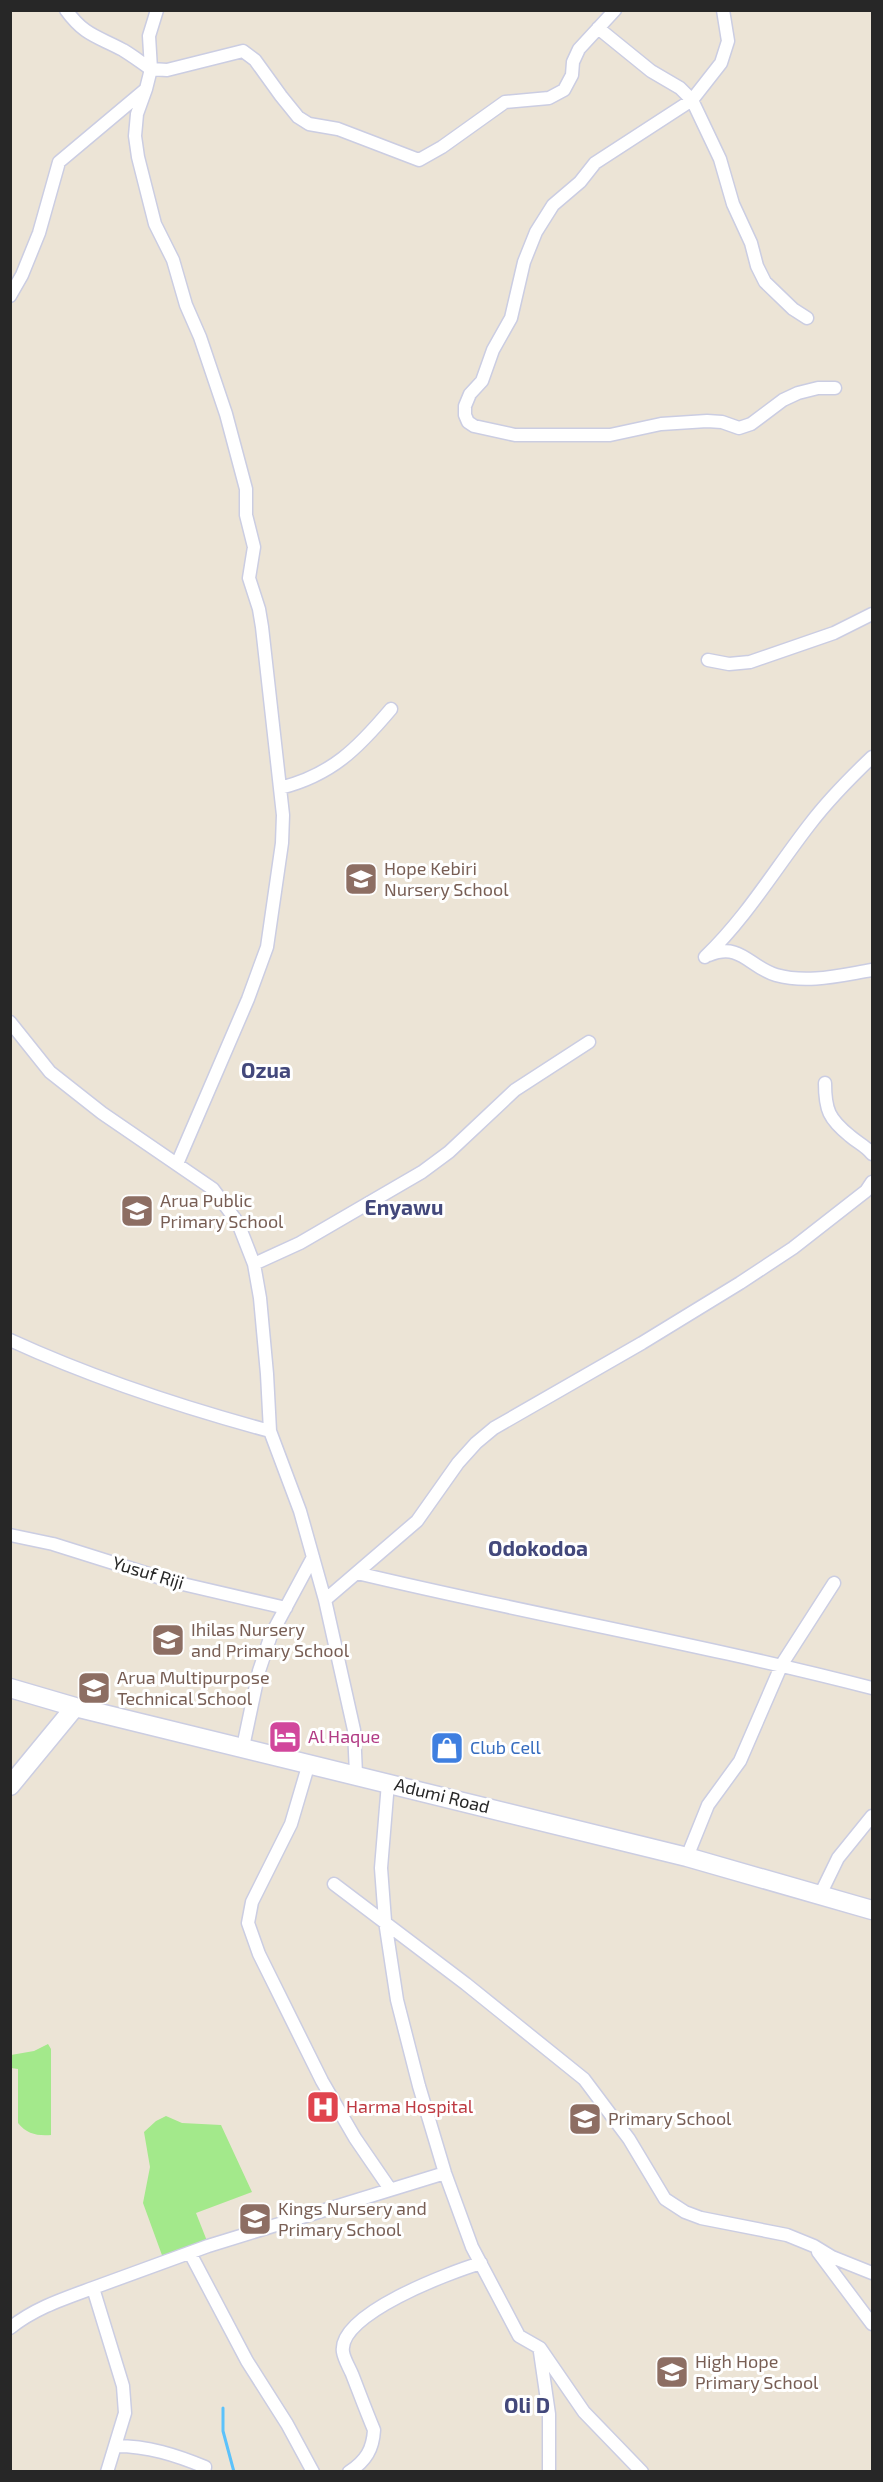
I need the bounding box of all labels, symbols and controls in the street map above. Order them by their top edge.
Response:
place label: Hope Kebiri Nursery School [384,857,509,900]
school or university icon: Hope Kebiri Nursery School [343,861,379,897]
district label: Ozua [241,1057,291,1082]
place label: Arua Public Primary School [160,1189,284,1232]
school or university icon: Arua Public Primary School [119,1193,155,1229]
district label: Enyawu [365,1194,443,1220]
district label: Odokodoa [488,1535,588,1560]
street label: Yusuf Riji [110,1551,187,1593]
place label: Ihilas Nursery and Primary School [191,1618,350,1661]
school or university icon: Ihilas Nursery and Primary School [150,1622,186,1658]
place label: Arua Multipurpose Technical School [117,1666,270,1709]
school or university icon: Arua Multipurpose Technical School [76,1670,112,1706]
hotel icon: Al Haque [267,1719,303,1755]
place label: Al Haque [308,1725,380,1747]
shop icon: Club Cell [429,1730,465,1766]
place label: Club Cell [470,1736,541,1758]
street label: Adumi Road [392,1773,492,1817]
hospital icon: Harma Hospital [305,2089,341,2125]
place label: Harma Hospital [346,2095,474,2117]
school or university icon: Primary School [567,2101,603,2137]
place label: Primary School [608,2107,732,2129]
place label: Kings Nursery and Primary School [278,2197,427,2240]
school or university icon: Kings Nursery and Primary School [237,2201,273,2237]
place label: High Hope Primary School [695,2350,819,2393]
school or university icon: High Hope Primary School [654,2354,690,2390]
district label: Oli D [504,2392,550,2417]

